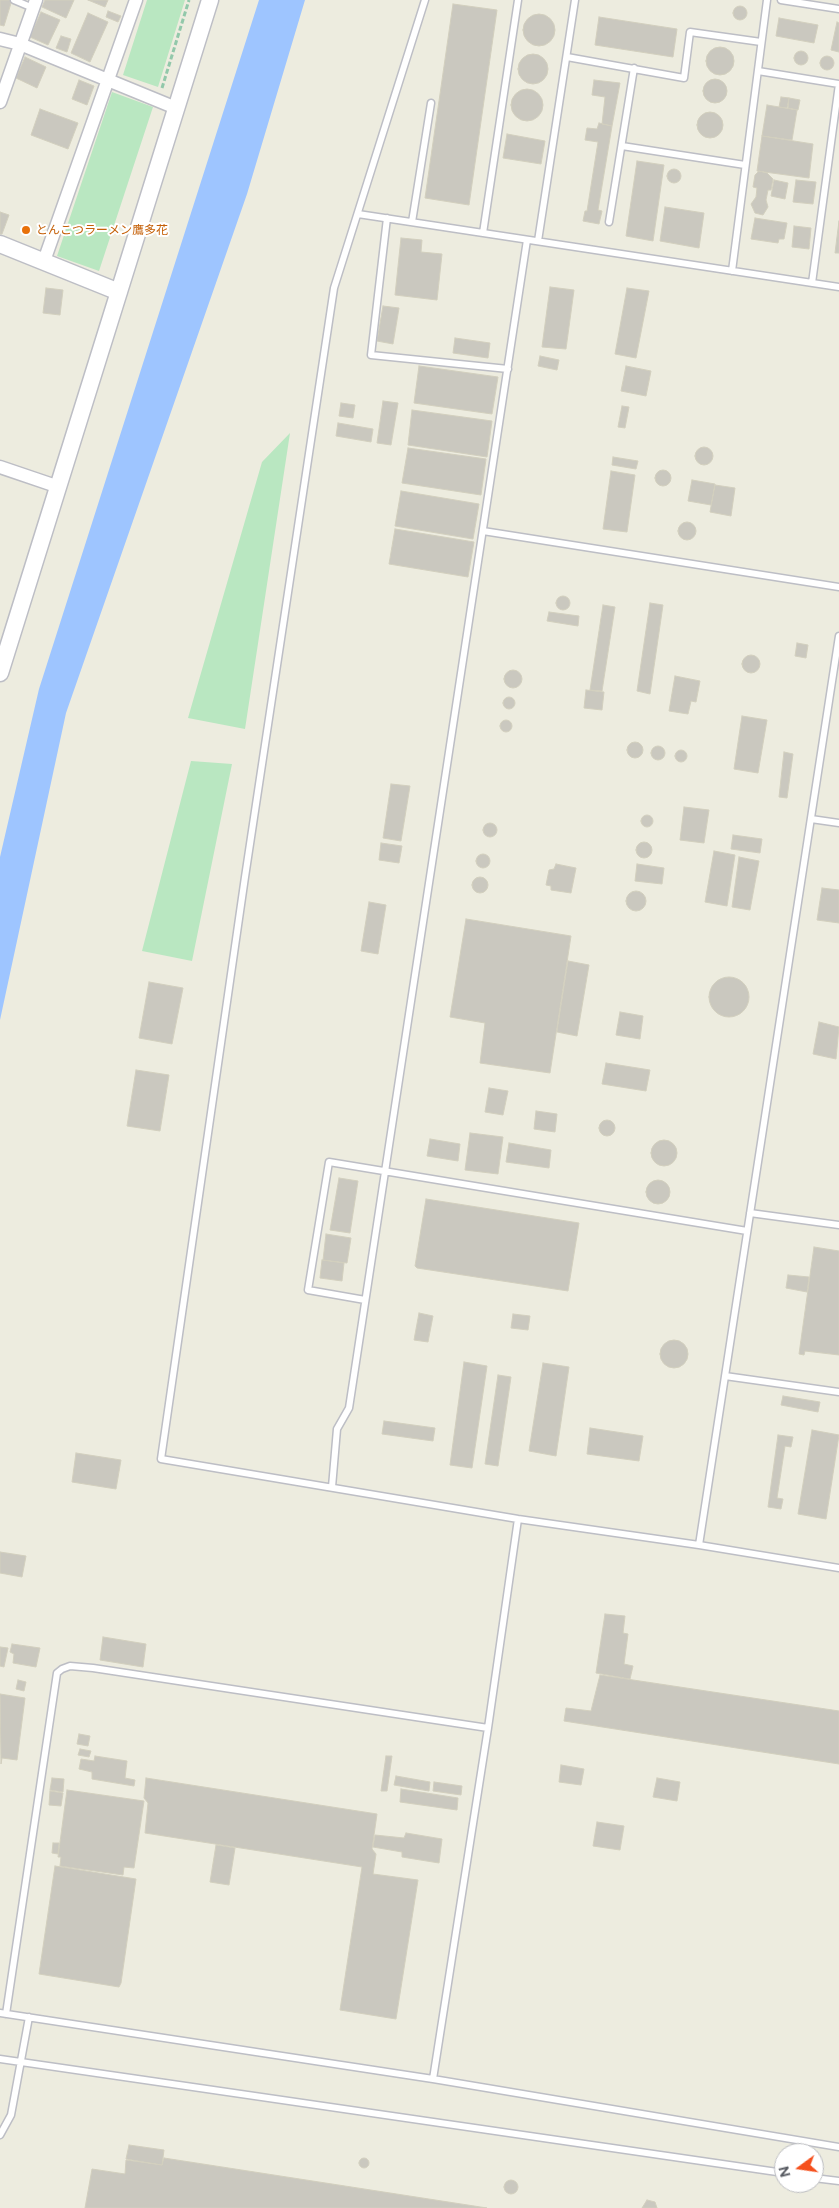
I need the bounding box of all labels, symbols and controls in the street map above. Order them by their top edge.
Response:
place label: とんこつラーメン鷹多花 [36,223,168,237]
marker: とんこつラーメン鷹多花 [20,224,32,236]
north arrow [774,2143,824,2193]
text: N [775,2164,794,2179]

